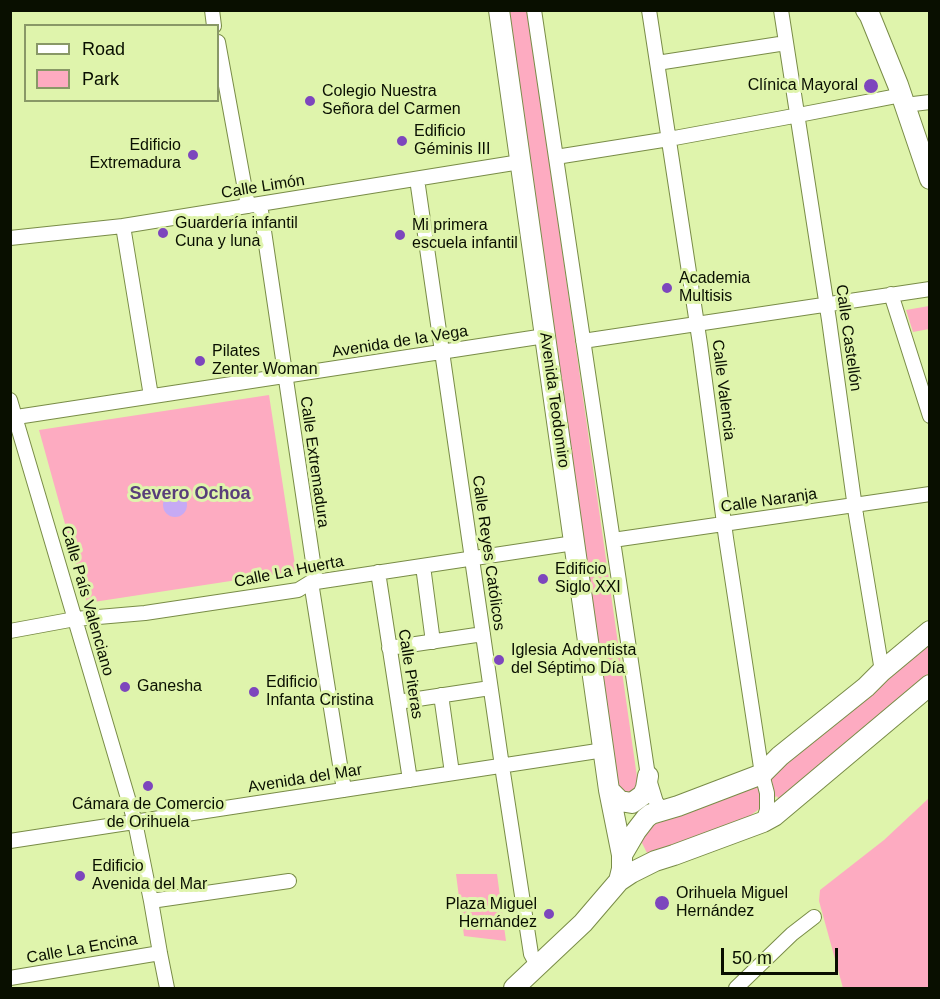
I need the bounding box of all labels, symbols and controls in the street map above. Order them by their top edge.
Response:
legend [24,24,219,102]
text: Road [82,39,125,59]
text: Park [82,69,119,89]
place label: Clínica Mayoral [748,76,858,96]
marker: Clínica Mayoral [862,77,880,95]
place label: Colegio Nuestra Señora del Carmen [322,82,461,120]
marker: Colegio Nuestra Señora del Carmen [303,94,317,108]
place label: Edificio Géminis III [414,122,490,160]
marker: Edificio Géminis III [395,134,409,148]
place label: Edificio Extremadura [89,136,181,174]
marker: Edificio Extremadura [186,148,200,162]
street label: Calle Limón [220,171,306,203]
place label: Guardería infantil Cuna y luna [175,214,298,252]
place label: Mi primera escuela infantil [412,216,518,254]
marker: Guardería infantil Cuna y luna [156,226,170,240]
marker: Mi primera escuela infantil [393,228,407,242]
place label: Academia Multisis [679,269,750,307]
marker: Academia Multisis [660,281,674,295]
street label: Calle Castellón [831,283,865,393]
street label: Avenida de la Vega [331,322,469,362]
street label: Avenida Teodomiro [535,331,573,469]
street label: Calle Valencia [707,339,739,441]
place label: Pilates Zenter Woman [212,342,318,380]
marker: Pilates Zenter Woman [193,354,207,368]
street label: Calle Extremadura [295,395,333,529]
street label: Calle Reyes Católicos [468,474,508,632]
district label: Severo Ochoa [129,483,251,505]
street label: Calle Naranja [720,485,818,517]
street label: Calle País Valenciano [56,524,118,678]
street label: Calle La Huerta [233,552,345,592]
place label: Edificio Siglo XXI [555,560,621,598]
marker: Edificio Siglo XXI [536,572,550,586]
street label: Calle Piteras [393,628,427,720]
place label: Iglesia Adventista del Séptimo Día [511,641,636,679]
marker: Iglesia Adventista del Séptimo Día [492,653,506,667]
place label: Edificio Infanta Cristina [266,673,374,711]
place label: Ganesha [137,677,202,697]
marker: Ganesha [118,680,132,694]
marker: Edificio Infanta Cristina [247,685,261,699]
street label: Avenida del Mar [247,760,363,798]
marker: Cámara de Comercio de Orihuela [141,779,155,793]
place label: Cámara de Comercio de Orihuela [72,795,224,833]
place label: Edificio Avenida del Mar [92,857,207,895]
marker: Edificio Avenida del Mar [73,869,87,883]
place label: Orihuela Miguel Hernández [676,884,788,922]
marker: Orihuela Miguel Hernández [653,894,671,912]
place label: Plaza Miguel Hernández [445,895,537,933]
marker: Plaza Miguel Hernández [542,907,556,921]
street label: Calle La Encina [25,930,139,968]
scale bar [724,936,841,974]
text: 50 m [732,948,772,968]

